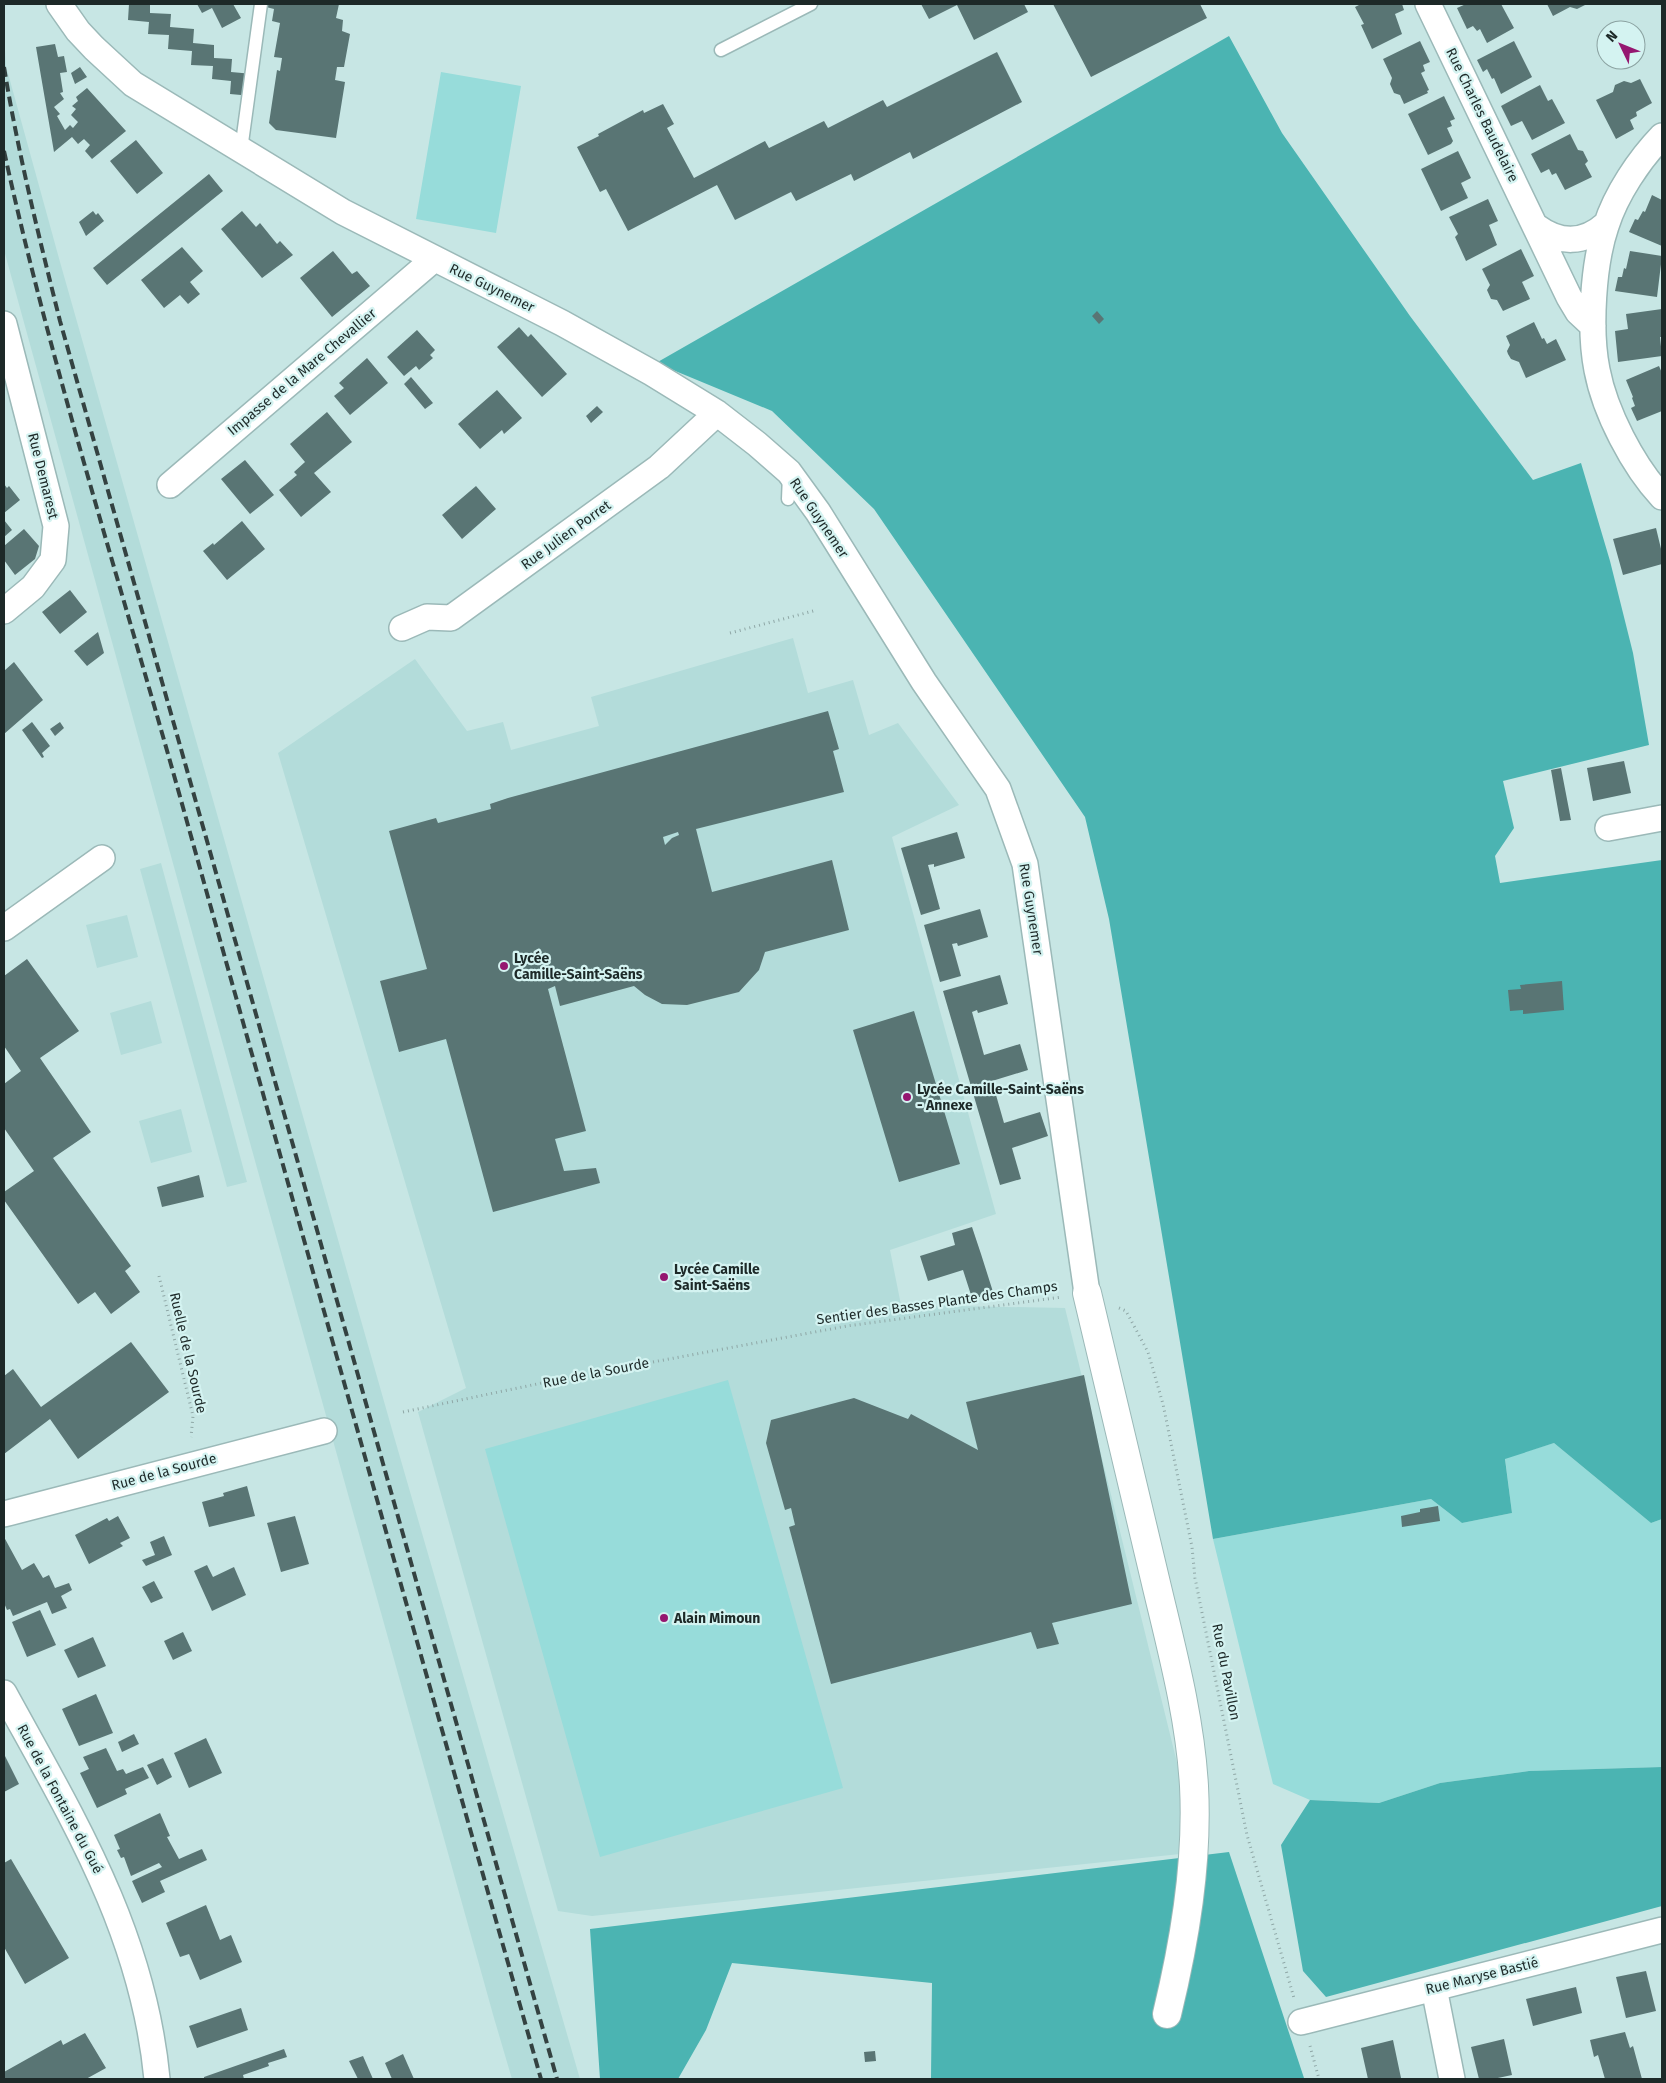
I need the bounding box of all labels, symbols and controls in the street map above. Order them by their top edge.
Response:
north arrow [1596,20,1646,70]
text: N [1602,27,1621,46]
street label: Rue Charles Baudelaire [1442,45,1522,185]
street label: Rue Guynemer [447,260,538,316]
street label: Impasse de la Mare Chevallier [224,304,380,439]
street label: Rue Demarest [24,431,62,522]
street label: Rue Guynemer [786,475,852,562]
street label: Rue Julien Porret [518,496,615,573]
street label: Rue Guynemer [1015,862,1047,957]
place label: Lycée Camille-Saint-Saëns [514,950,643,983]
marker: Lycée Camille-Saint-Saëns [498,960,510,972]
place label: Lycée Camille-Saint-Saëns - Annexe [917,1081,1084,1114]
marker: Lycée Camille-Saint-Saëns - Annexe [901,1091,913,1103]
place label: Lycée Camille Saint-Saëns [674,1261,760,1294]
marker: Lycée Camille Saint-Saëns [658,1271,670,1283]
street label: Sentier des Basses Plante des Champs [816,1278,1059,1328]
street label: Ruelle de la Sourde [166,1291,210,1415]
street label: Rue de la Sourde [541,1354,651,1392]
street label: Rue de la Sourde [110,1450,218,1494]
place label: Alain Mimoun [673,1610,760,1627]
marker: Alain Mimoun [658,1612,670,1624]
street label: Rue du Pavillon [1208,1622,1244,1722]
street label: Rue de la Fontaine du Gué [13,1721,107,1877]
street label: Rue Maryse Bastié [1424,1954,1540,1998]

